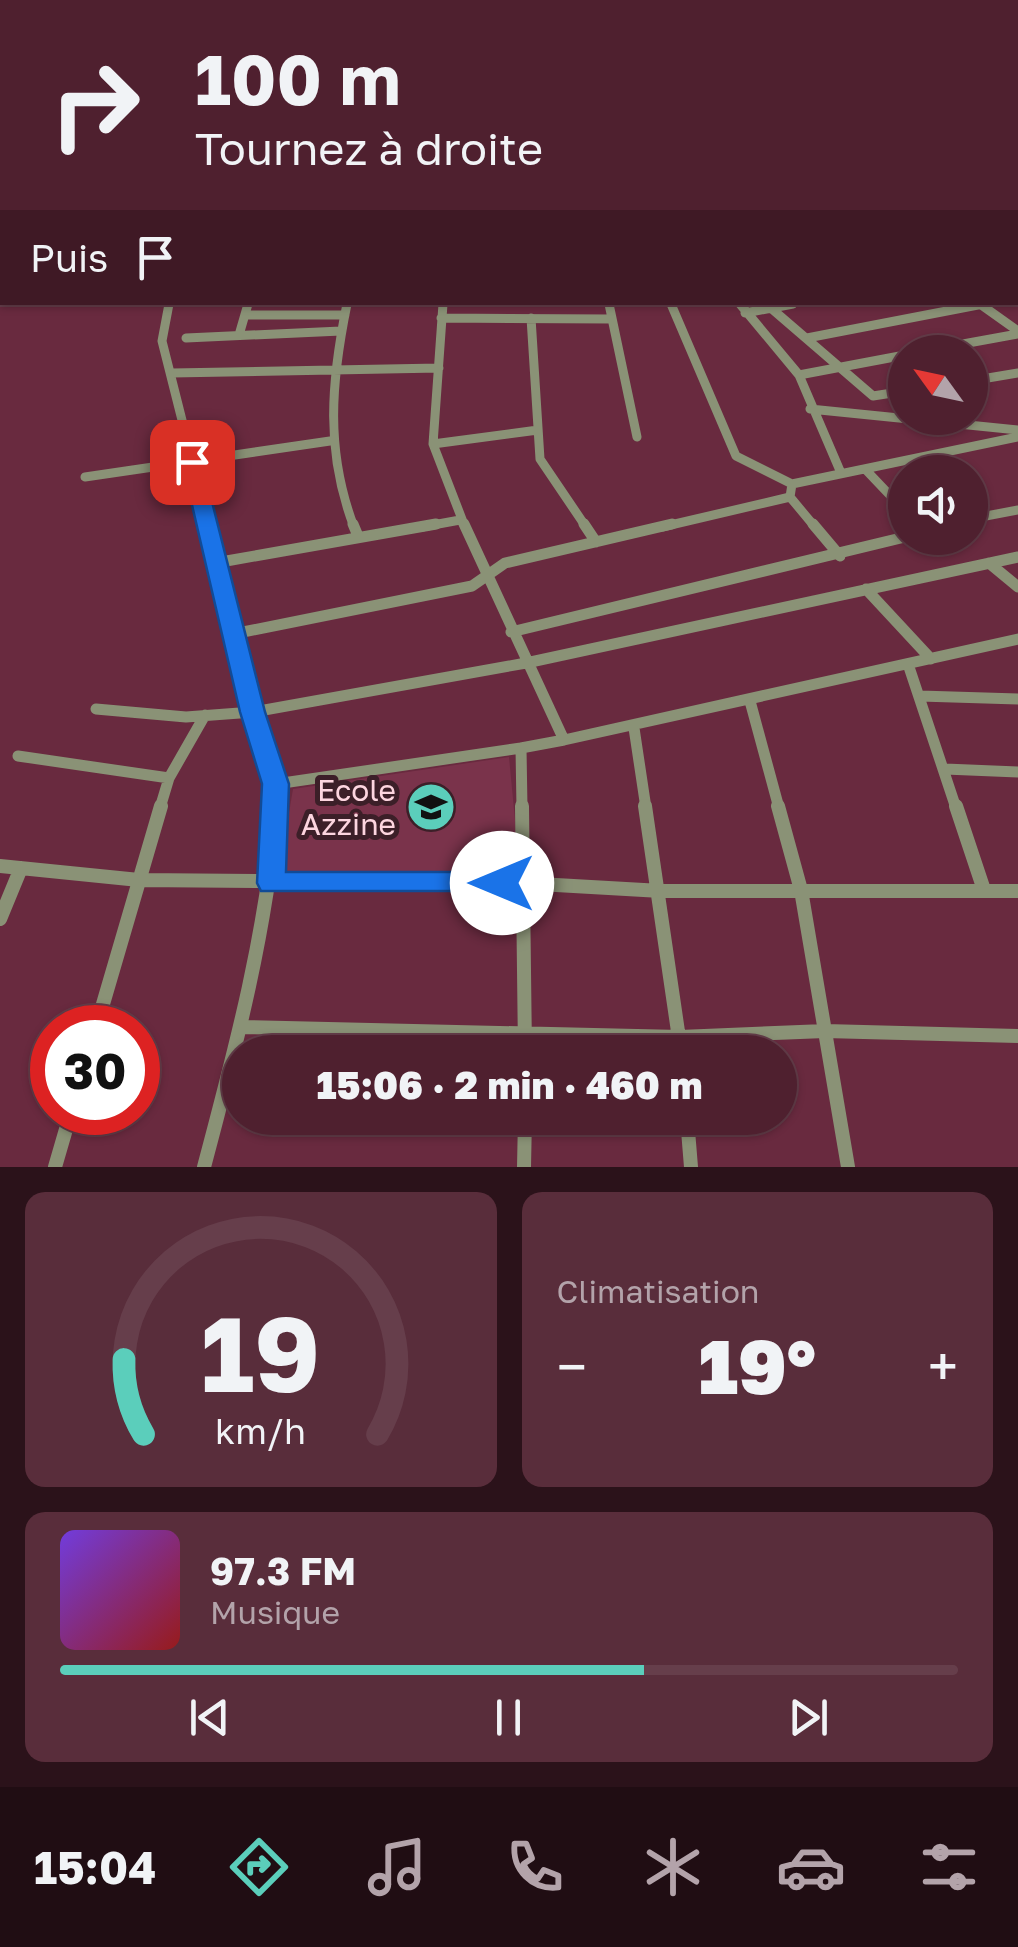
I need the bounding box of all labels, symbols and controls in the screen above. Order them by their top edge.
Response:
text: 100 m [195,36,401,120]
icon: right [30,40,160,170]
text: Tournez à droite [195,121,543,175]
icon: arrive [128,230,183,285]
text: Puis [30,235,108,280]
north arrow [888,335,988,435]
map controls [888,335,988,555]
pin [150,420,235,505]
icon: arrive [165,435,220,490]
button: sound [888,455,988,555]
place label: Ecole Azzine [301,772,396,842]
school or university icon: Ecole Azzine [405,781,457,833]
position arrow [450,831,554,935]
speed limit sign: 30 [30,1005,160,1135]
text: 15:06 · 2 min · 460 m [317,1062,702,1107]
text: Climatisation [557,1272,760,1310]
text: 19 [201,1290,321,1415]
text: 19° [698,1320,816,1411]
text: − [557,1333,587,1399]
text: + [928,1333,958,1399]
text: km/h [215,1409,306,1452]
text: 97.3 FM [210,1548,356,1593]
text: Musique [210,1593,340,1631]
icon: previous [182,1690,237,1745]
icon: pause [481,1690,536,1745]
icon: next [781,1690,836,1745]
icon: directions [224,1832,294,1902]
icon: music [362,1832,432,1902]
icon: phone [500,1832,570,1902]
icon: climate [638,1832,708,1902]
icon: car [776,1832,846,1902]
icon: filters [914,1832,984,1902]
text: 15:04 [34,1840,156,1894]

